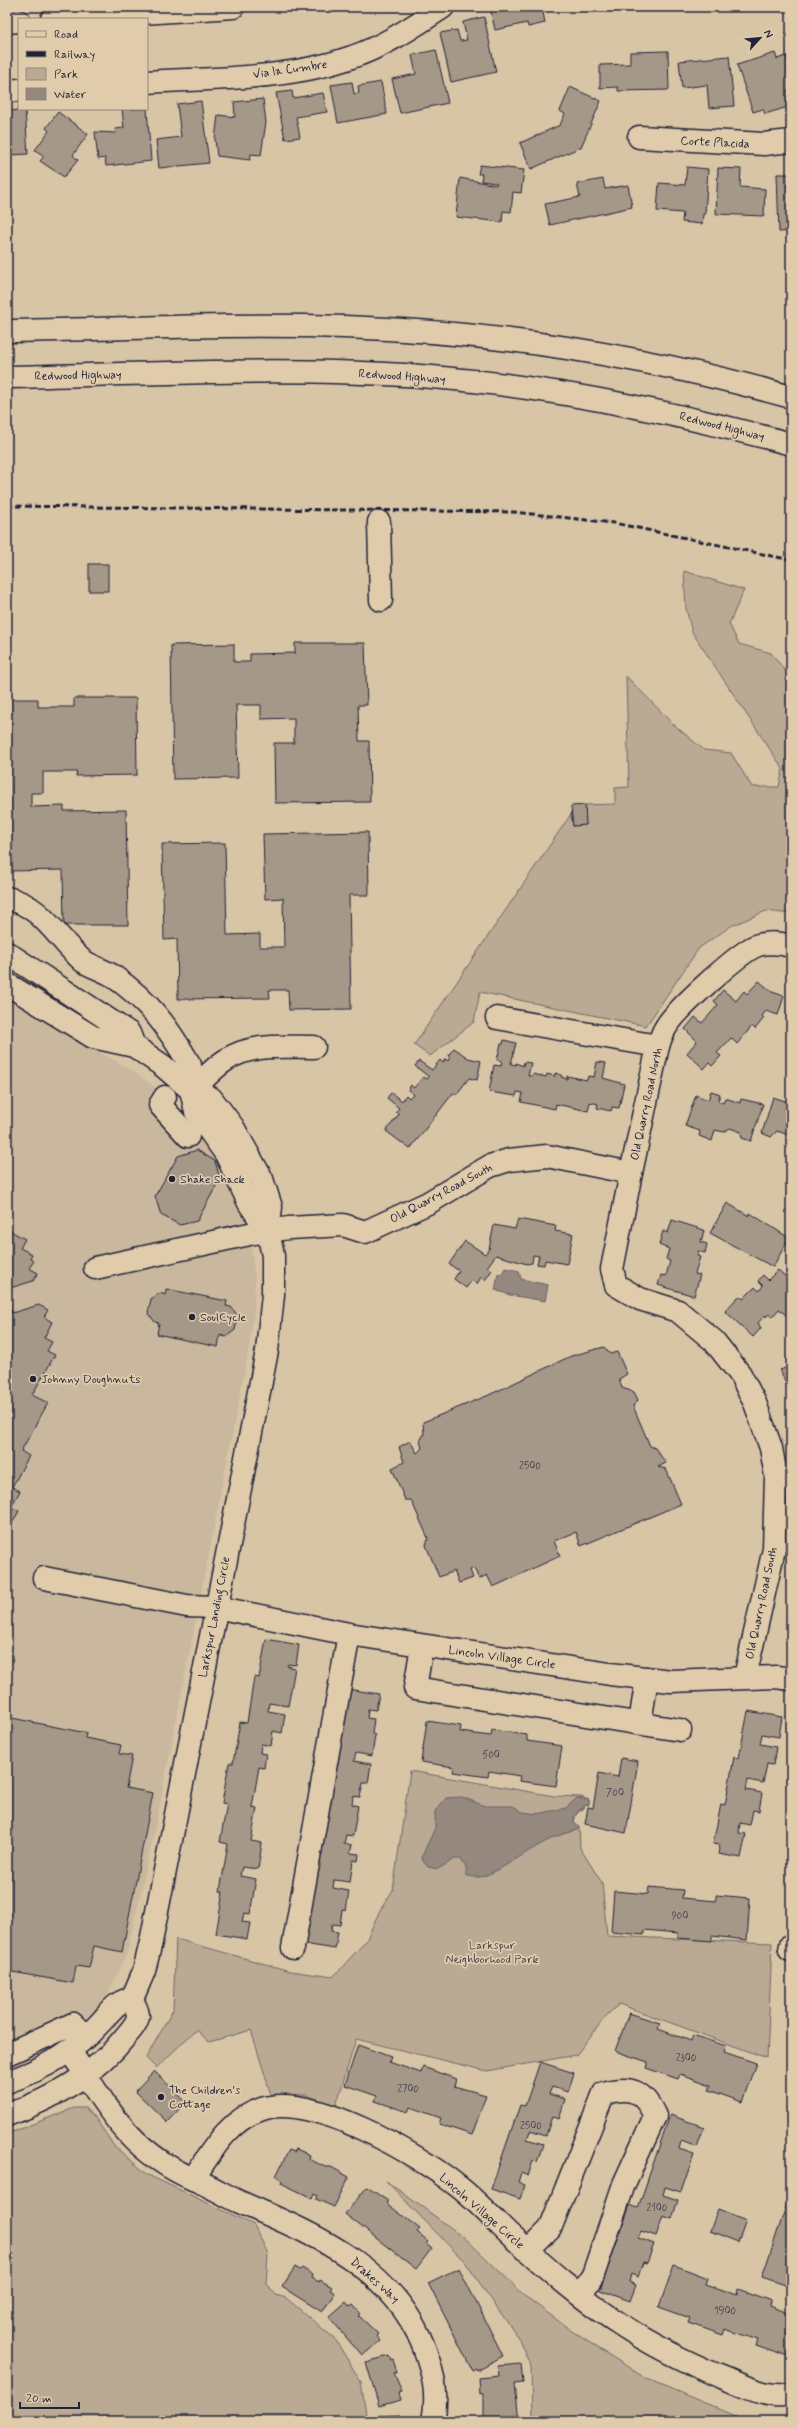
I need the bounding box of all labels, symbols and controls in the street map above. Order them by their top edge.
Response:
legend [18,18,148,110]
north arrow [740,18,780,58]
text: Road [54,27,78,43]
text: N [760,27,776,40]
text: Railway [54,47,96,63]
street label: Via la Cumbre [252,57,328,83]
text: Park [54,67,78,83]
text: Water [54,87,86,103]
street label: Corte Placida [680,133,750,153]
street label: Redwood Highway [358,366,446,388]
street label: Redwood Highway [34,367,122,385]
street label: Redwood Highway [678,409,766,445]
street label: Old Quarry Road North [627,1047,667,1162]
street label: Old Quarry Road South [387,1160,496,1228]
place label: Shake Shack [180,1172,245,1188]
marker: Shake Shack [167,1174,177,1184]
place label: SoulCycle [200,1310,246,1326]
marker: SoulCycle [187,1312,197,1322]
place label: Johnny Doughnuts [41,1372,141,1388]
marker: Johnny Doughnuts [28,1374,38,1384]
house number: 2500 [519,1460,541,1473]
street label: Old Quarry Road South [742,1546,782,1661]
street label: Larkspur Landing Circle [195,1555,236,1679]
street label: Lincoln Village Circle [447,1643,556,1673]
house number: 500 [482,1749,500,1762]
house number: 700 [606,1787,624,1800]
house number: 900 [672,1910,688,1923]
park label: Larkspur Neighborhood Park [445,1938,539,1968]
house number: 2300 [676,2052,697,2065]
place label: The Children's Cottage [169,2083,241,2113]
house number: 2700 [397,2083,419,2096]
marker: The Children's Cottage [156,2092,166,2102]
house number: 2500 [520,2120,542,2133]
street label: Lincoln Village Circle [435,2170,527,2253]
house number: 2100 [647,2202,668,2215]
street label: Drakes Way [346,2254,402,2307]
house number: 1900 [714,2305,736,2318]
scale bar [20,2384,79,2410]
text: 20 m [26,2391,52,2407]

